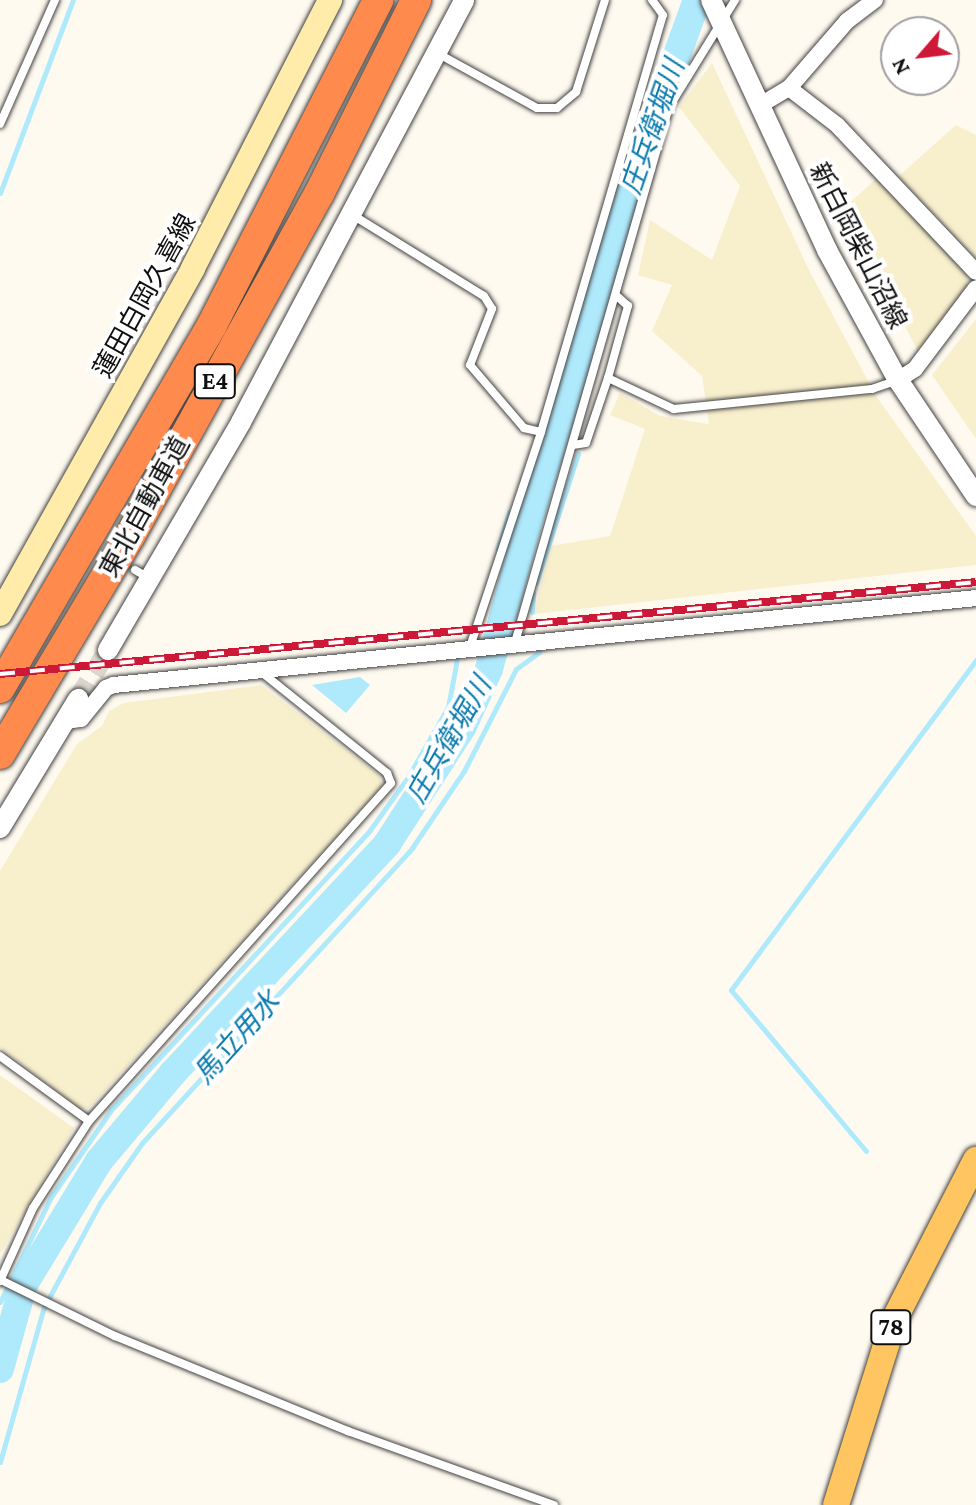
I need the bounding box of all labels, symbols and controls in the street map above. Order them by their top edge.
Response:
north arrow [880,16,960,96]
text: N [886,54,915,79]
water label: 庄兵衛堀川 [614,55,692,199]
street label: 新白岡柴山沼線 [803,158,913,334]
street label: 蓮田白岡久喜線 [87,209,203,383]
road number: E4 [193,361,237,401]
street label: 東北自動車道 [94,431,196,583]
water label: 庄兵衛堀川 [399,671,499,809]
water label: 馬立用水 [187,985,287,1091]
road number: 78 [869,1307,913,1347]

